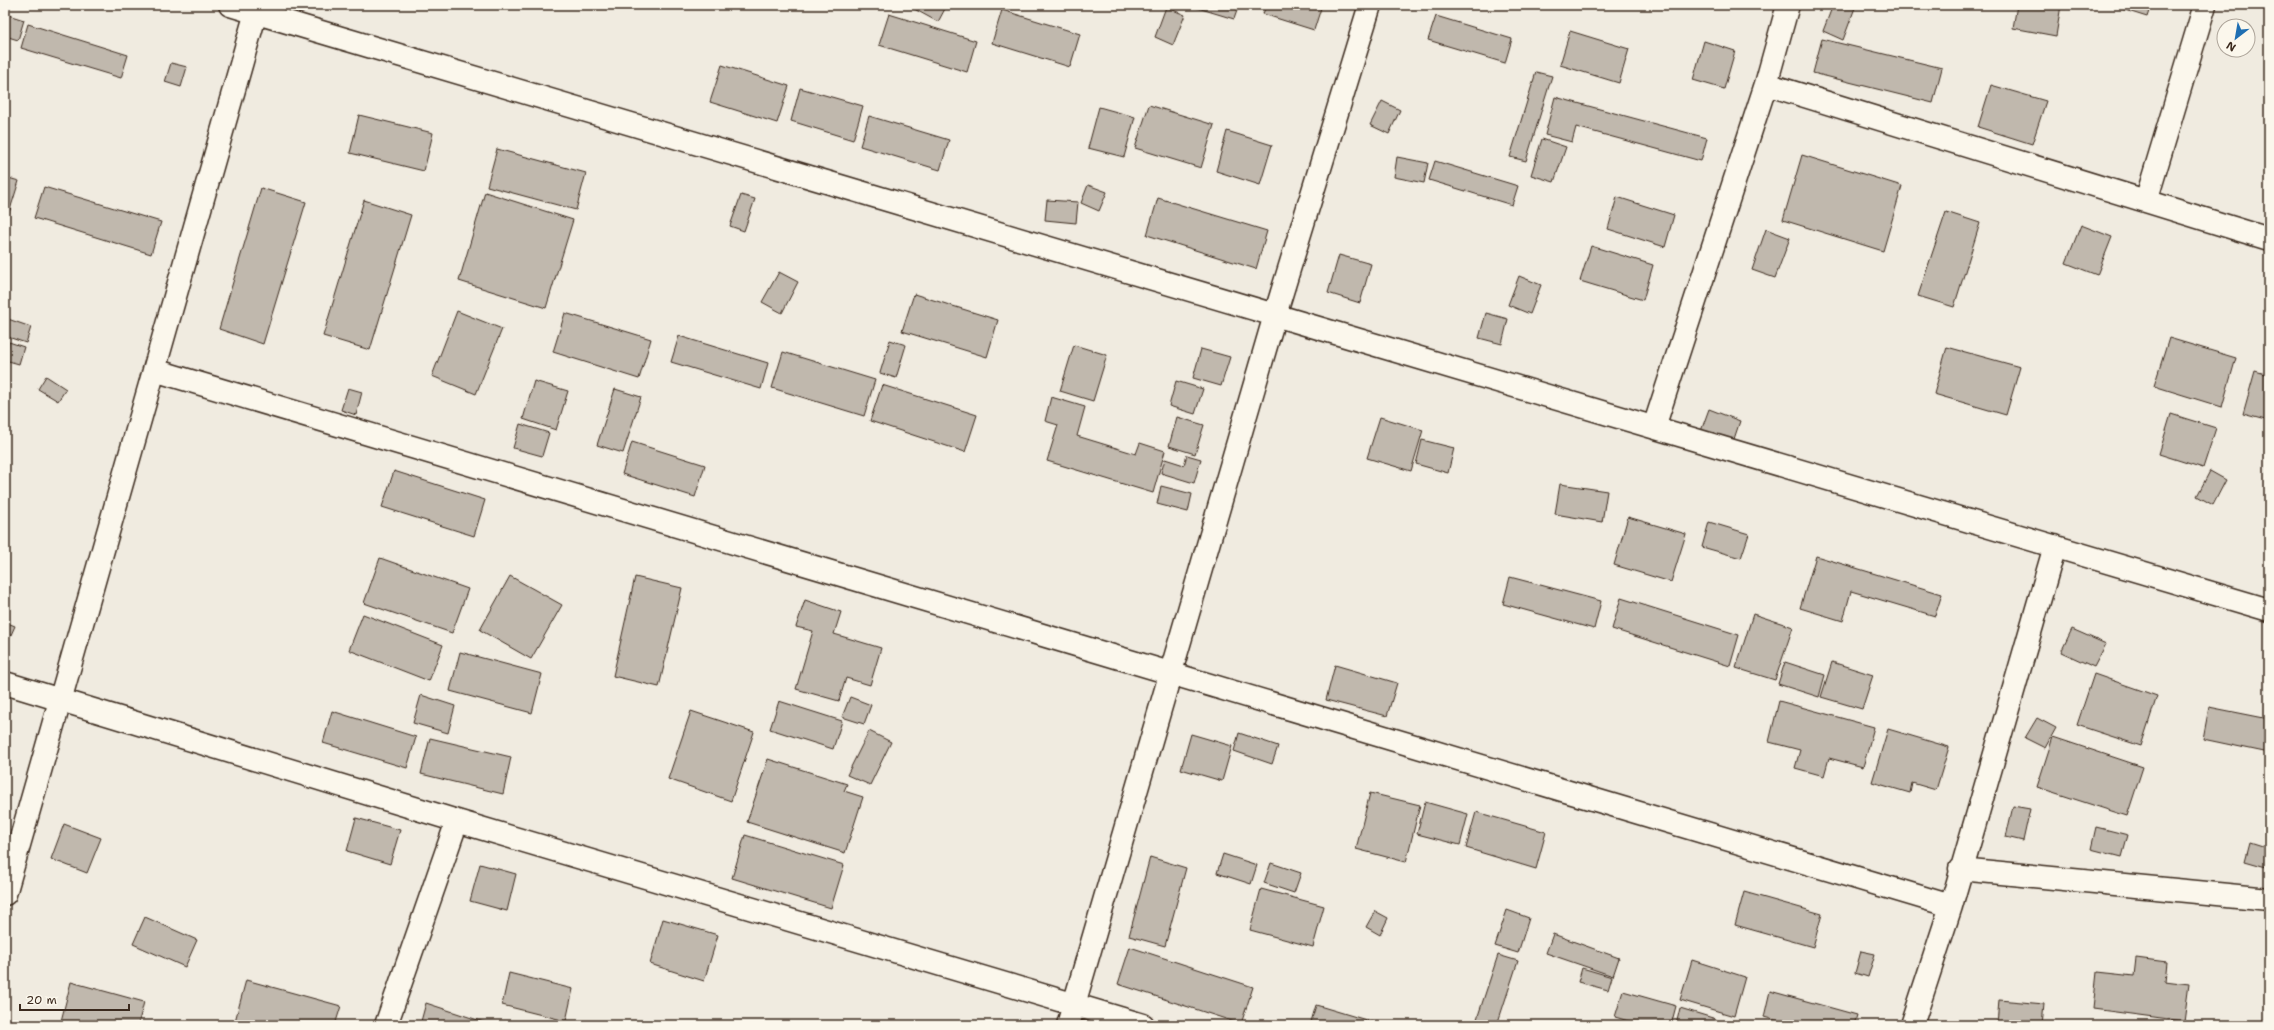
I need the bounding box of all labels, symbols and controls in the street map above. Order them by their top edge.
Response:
north arrow [2216,18,2256,58]
text: N [2223,37,2239,55]
scale bar [20,986,129,1012]
text: 20 m [26,992,57,1008]

